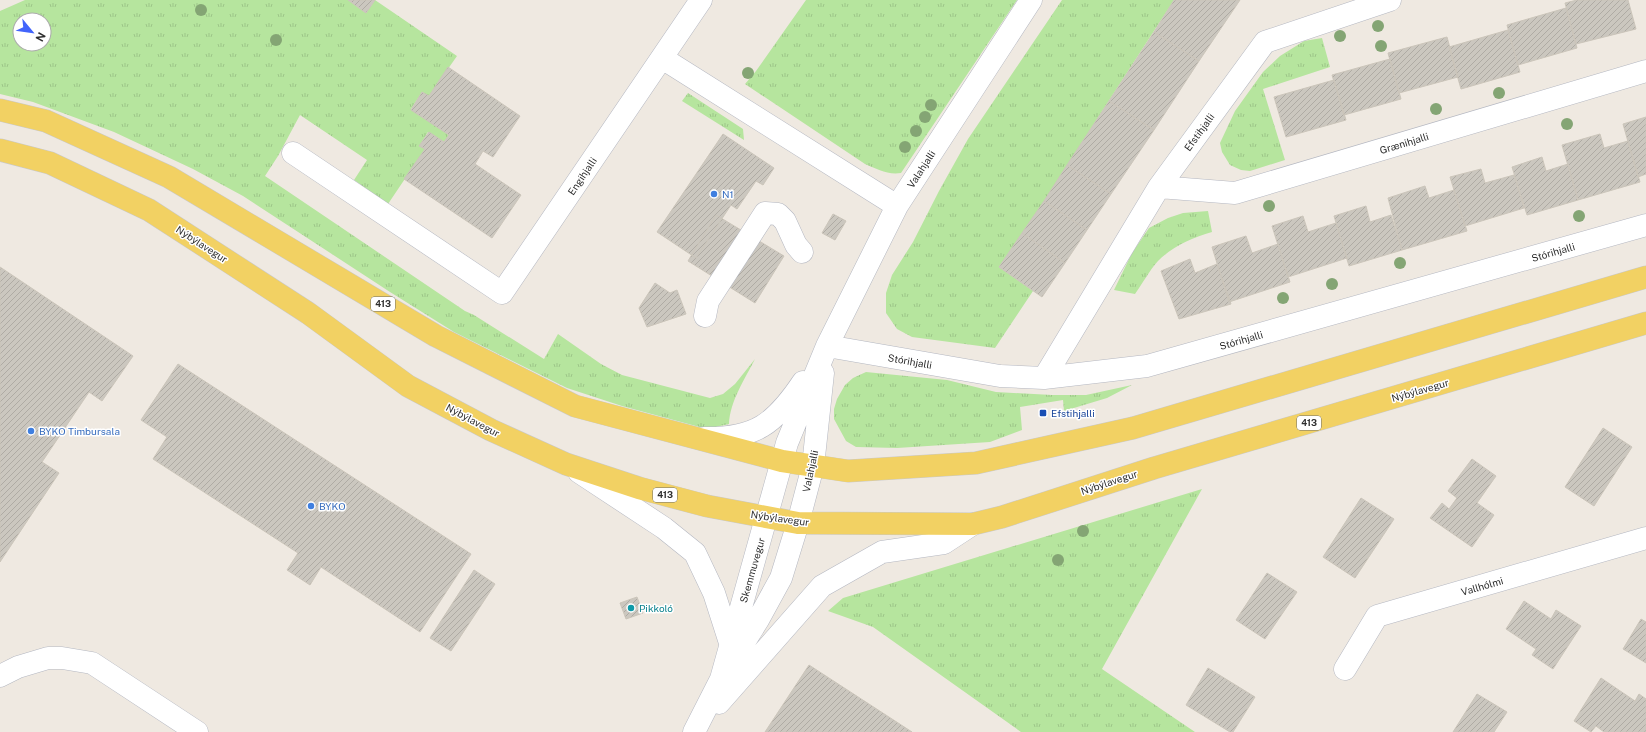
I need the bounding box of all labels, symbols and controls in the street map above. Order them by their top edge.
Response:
north arrow [12,12,52,52]
text: N [33,30,48,44]
street label: Efstihjalli [1181,111,1217,153]
street label: Grænihjalli [1378,130,1430,156]
street label: Valahjalli [904,148,938,190]
street label: Engihjalli [565,155,599,197]
place label: N1 [722,188,734,200]
marker: N1 [709,189,719,199]
street label: Nýbýlavegur [174,223,230,265]
street label: Stórihjalli [1530,240,1576,264]
road number: 413 [371,297,395,311]
street label: Stórihjalli [1218,328,1264,352]
street label: Stórihjalli [887,351,933,371]
street label: Nýbýlavegur [1390,376,1450,404]
street label: Nýbýlavegur [444,401,502,439]
place label: Efstihjalli [1051,407,1095,419]
marker: Efstihjalli [1038,408,1048,418]
road number: 413 [1297,416,1321,430]
place label: BYKO Timbursala [39,425,120,437]
marker: BYKO Timbursala [26,426,36,436]
street label: Valahjalli [800,449,820,493]
street label: Nýbýlavegur [1079,467,1139,497]
road number: 413 [653,488,677,502]
place label: BYKO [319,500,346,512]
marker: BYKO [306,501,316,511]
street label: Nýbýlavegur [750,508,810,528]
street label: Skemmuvegur [737,536,767,604]
street label: Vallhólmi [1460,574,1504,598]
place label: Pikkoló [639,602,673,614]
marker: Pikkoló [626,603,636,613]

